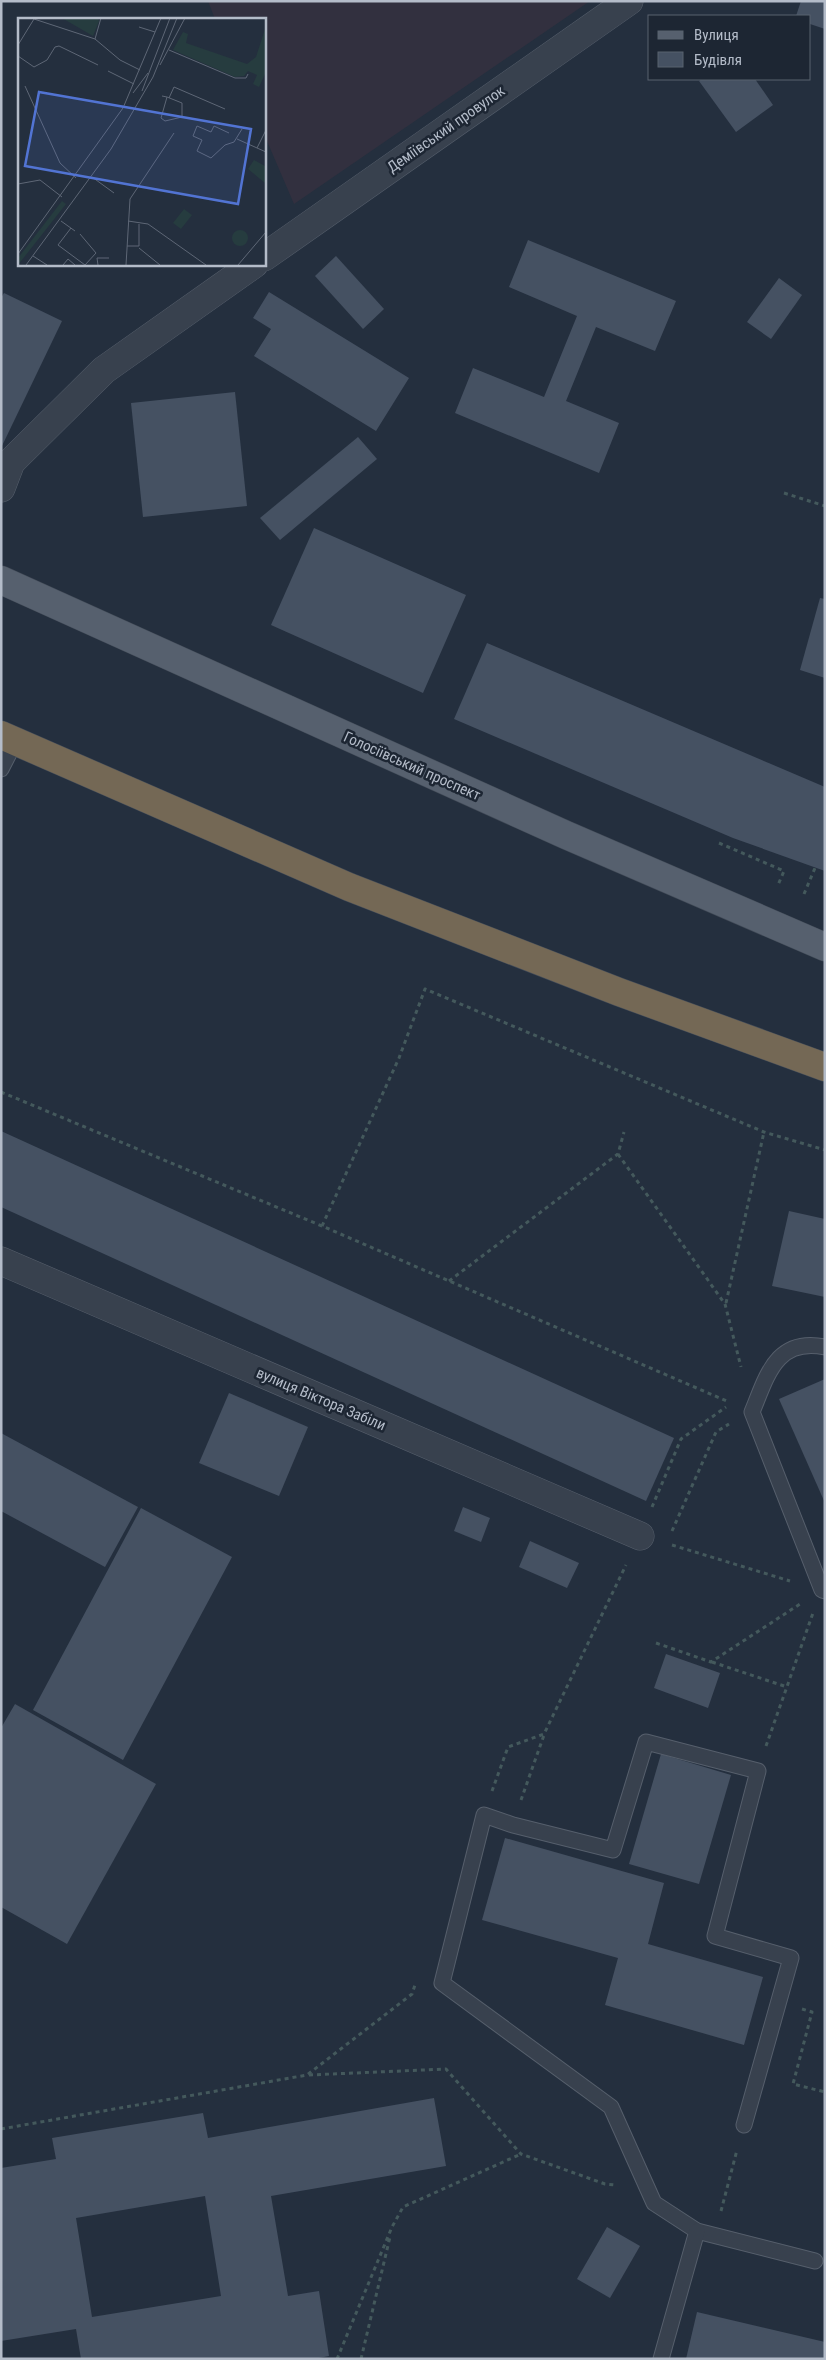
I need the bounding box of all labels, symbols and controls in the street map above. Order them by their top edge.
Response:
legend [648,15,811,80]
inset map [18,18,265,265]
text: Вулиця [694,26,739,44]
text: Будівля [694,51,742,69]
street label: Деміївський провулок [384,82,508,176]
street label: Голосіївський проспект [341,728,483,804]
street label: вулиця Віктора Забіли [254,1364,388,1434]

